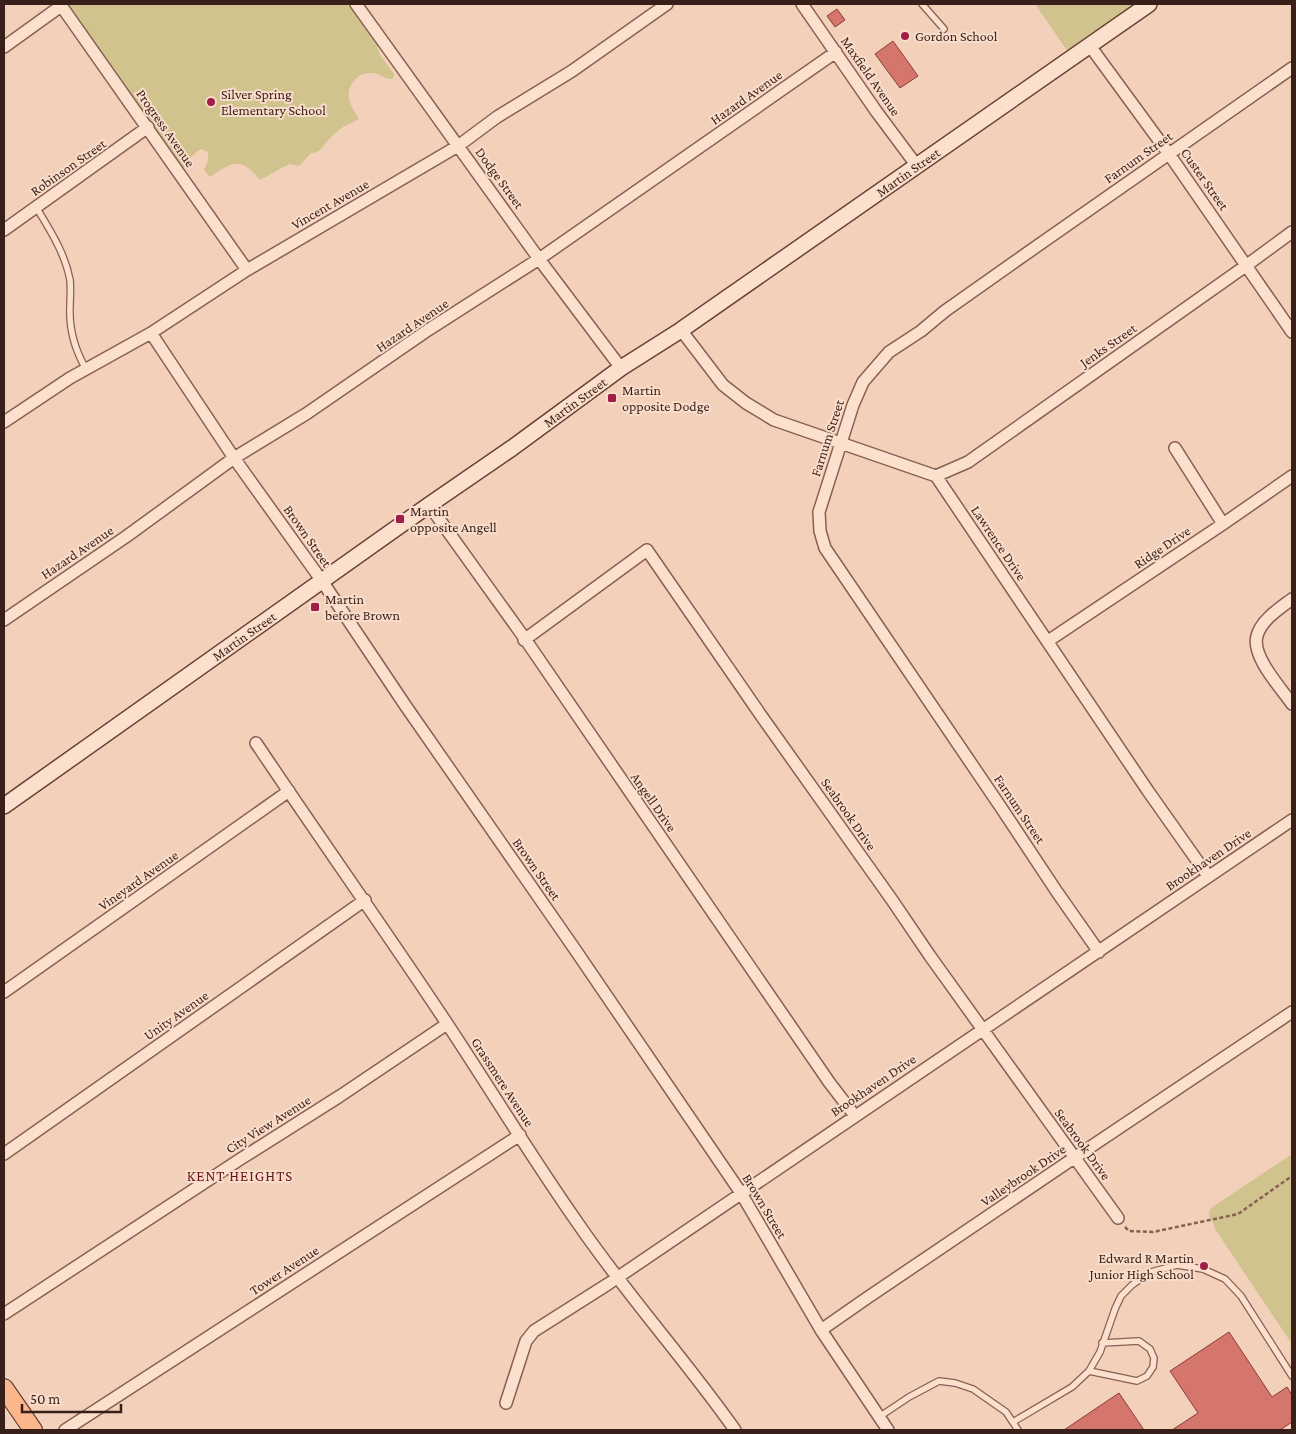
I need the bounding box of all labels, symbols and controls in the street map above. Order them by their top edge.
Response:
place label: Gordon School [915,28,998,44]
marker: Gordon School [899,30,911,42]
street label: Maxfield Avenue [838,33,904,119]
street label: Hazard Avenue [707,66,785,128]
street label: Progress Avenue [133,86,199,170]
place label: Silver Spring Elementary School [221,86,326,118]
marker: Silver Spring Elementary School [205,96,217,108]
street label: Farnum Street [1101,127,1176,186]
street label: Robinson Street [27,135,109,199]
street label: Dodge Street [472,144,528,212]
street label: Martin Street [873,144,943,200]
street label: Custer Street [1178,145,1232,213]
street label: Vincent Avenue [288,175,372,233]
street label: Hazard Avenue [373,295,451,355]
street label: Jenks Street [1075,319,1140,371]
street label: Martin Street [540,373,610,430]
place label: Martin opposite Dodge [622,382,710,414]
marker: Martin opposite Dodge [606,392,618,404]
street label: Farnum Street [807,397,847,478]
street label: Brown Street [281,502,336,571]
street label: Lawrence Drive [968,502,1030,584]
place label: Martin opposite Angell [410,503,497,535]
marker: Martin opposite Angell [394,513,406,525]
street label: Hazard Avenue [38,522,116,582]
street label: Ridge Drive [1131,522,1193,572]
place label: Martin before Brown [325,591,400,623]
marker: Martin before Brown [309,601,321,613]
street label: Martin Street [209,608,279,664]
street label: Angell Drive [628,769,680,835]
street label: Farnum Street [991,772,1049,847]
street label: Seabrook Drive [818,775,880,853]
street label: Brookhaven Drive [1162,824,1254,894]
street label: Brown Street [510,835,565,904]
street label: Vineyard Avenue [95,847,181,913]
street label: Unity Avenue [141,987,211,1043]
street label: Grassmere Avenue [468,1034,538,1130]
street label: Brookhaven Drive [827,1050,919,1120]
street label: City View Avenue [223,1091,313,1157]
street label: Seabrook Drive [1052,1105,1114,1183]
street label: Valleybrook Drive [977,1141,1069,1209]
district label: KENT HEIGHTS [187,1168,293,1184]
street label: Brown Street [739,1171,791,1242]
street label: Tower Avenue [246,1242,322,1298]
place label: Edward R Martin Junior High School [1087,1250,1194,1282]
marker: Edward R Martin Junior High School [1198,1260,1210,1272]
scale bar [22,1382,121,1414]
text: 50 m [30,1391,60,1407]

